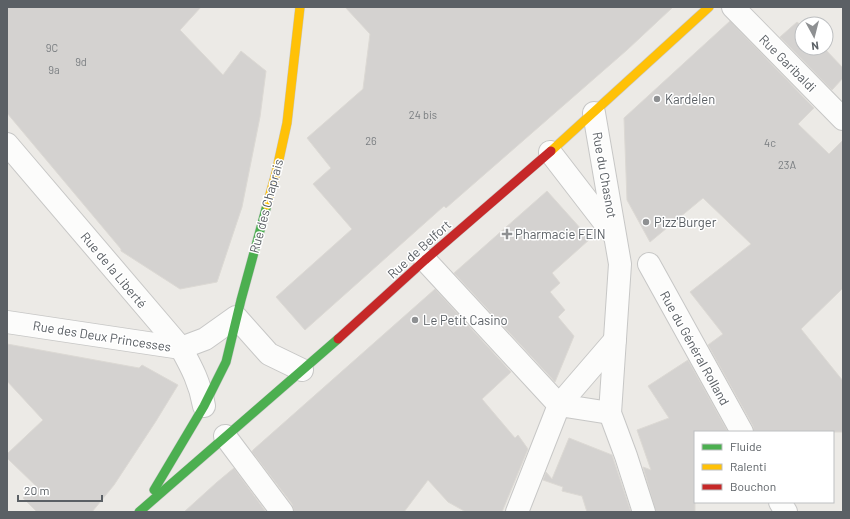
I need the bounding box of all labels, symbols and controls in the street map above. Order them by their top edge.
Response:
north arrow [794,16,834,56]
street label: Rue Garibaldi [756,31,820,95]
text: N [811,40,820,53]
house number: 9C [46,41,58,54]
house number: 9d [75,55,87,68]
house number: 9a [48,63,60,76]
place label: Kardelen [665,91,715,107]
marker: Kardelen [652,94,662,104]
house number: 24 bis [409,108,437,121]
street label: Rue du Chasnot [590,130,620,220]
house number: 26 [365,134,377,147]
house number: 4c [764,136,776,149]
street label: Rue des Chaprais [246,157,286,255]
house number: 23A [778,158,796,171]
place label: Pizz'Burger [654,214,717,230]
street label: Rue de Belfort [384,216,454,282]
marker: Pizz'Burger [641,217,651,227]
place label: Pharmacie FEIN [515,226,605,242]
street label: Rue de la Liberté [78,229,150,311]
marker: Pharmacie FEIN [502,229,512,239]
street label: Rue du Général Rolland [657,288,733,408]
place label: Le Petit Casino [423,312,508,328]
marker: Le Petit Casino [410,315,420,325]
street label: Rue des Deux Princesses [32,317,172,355]
legend [694,431,834,503]
text: Fluide [730,439,762,453]
text: Ralenti [730,459,767,473]
scale bar [18,477,102,503]
text: Bouchon [730,479,776,493]
text: 20 m [24,483,50,497]

